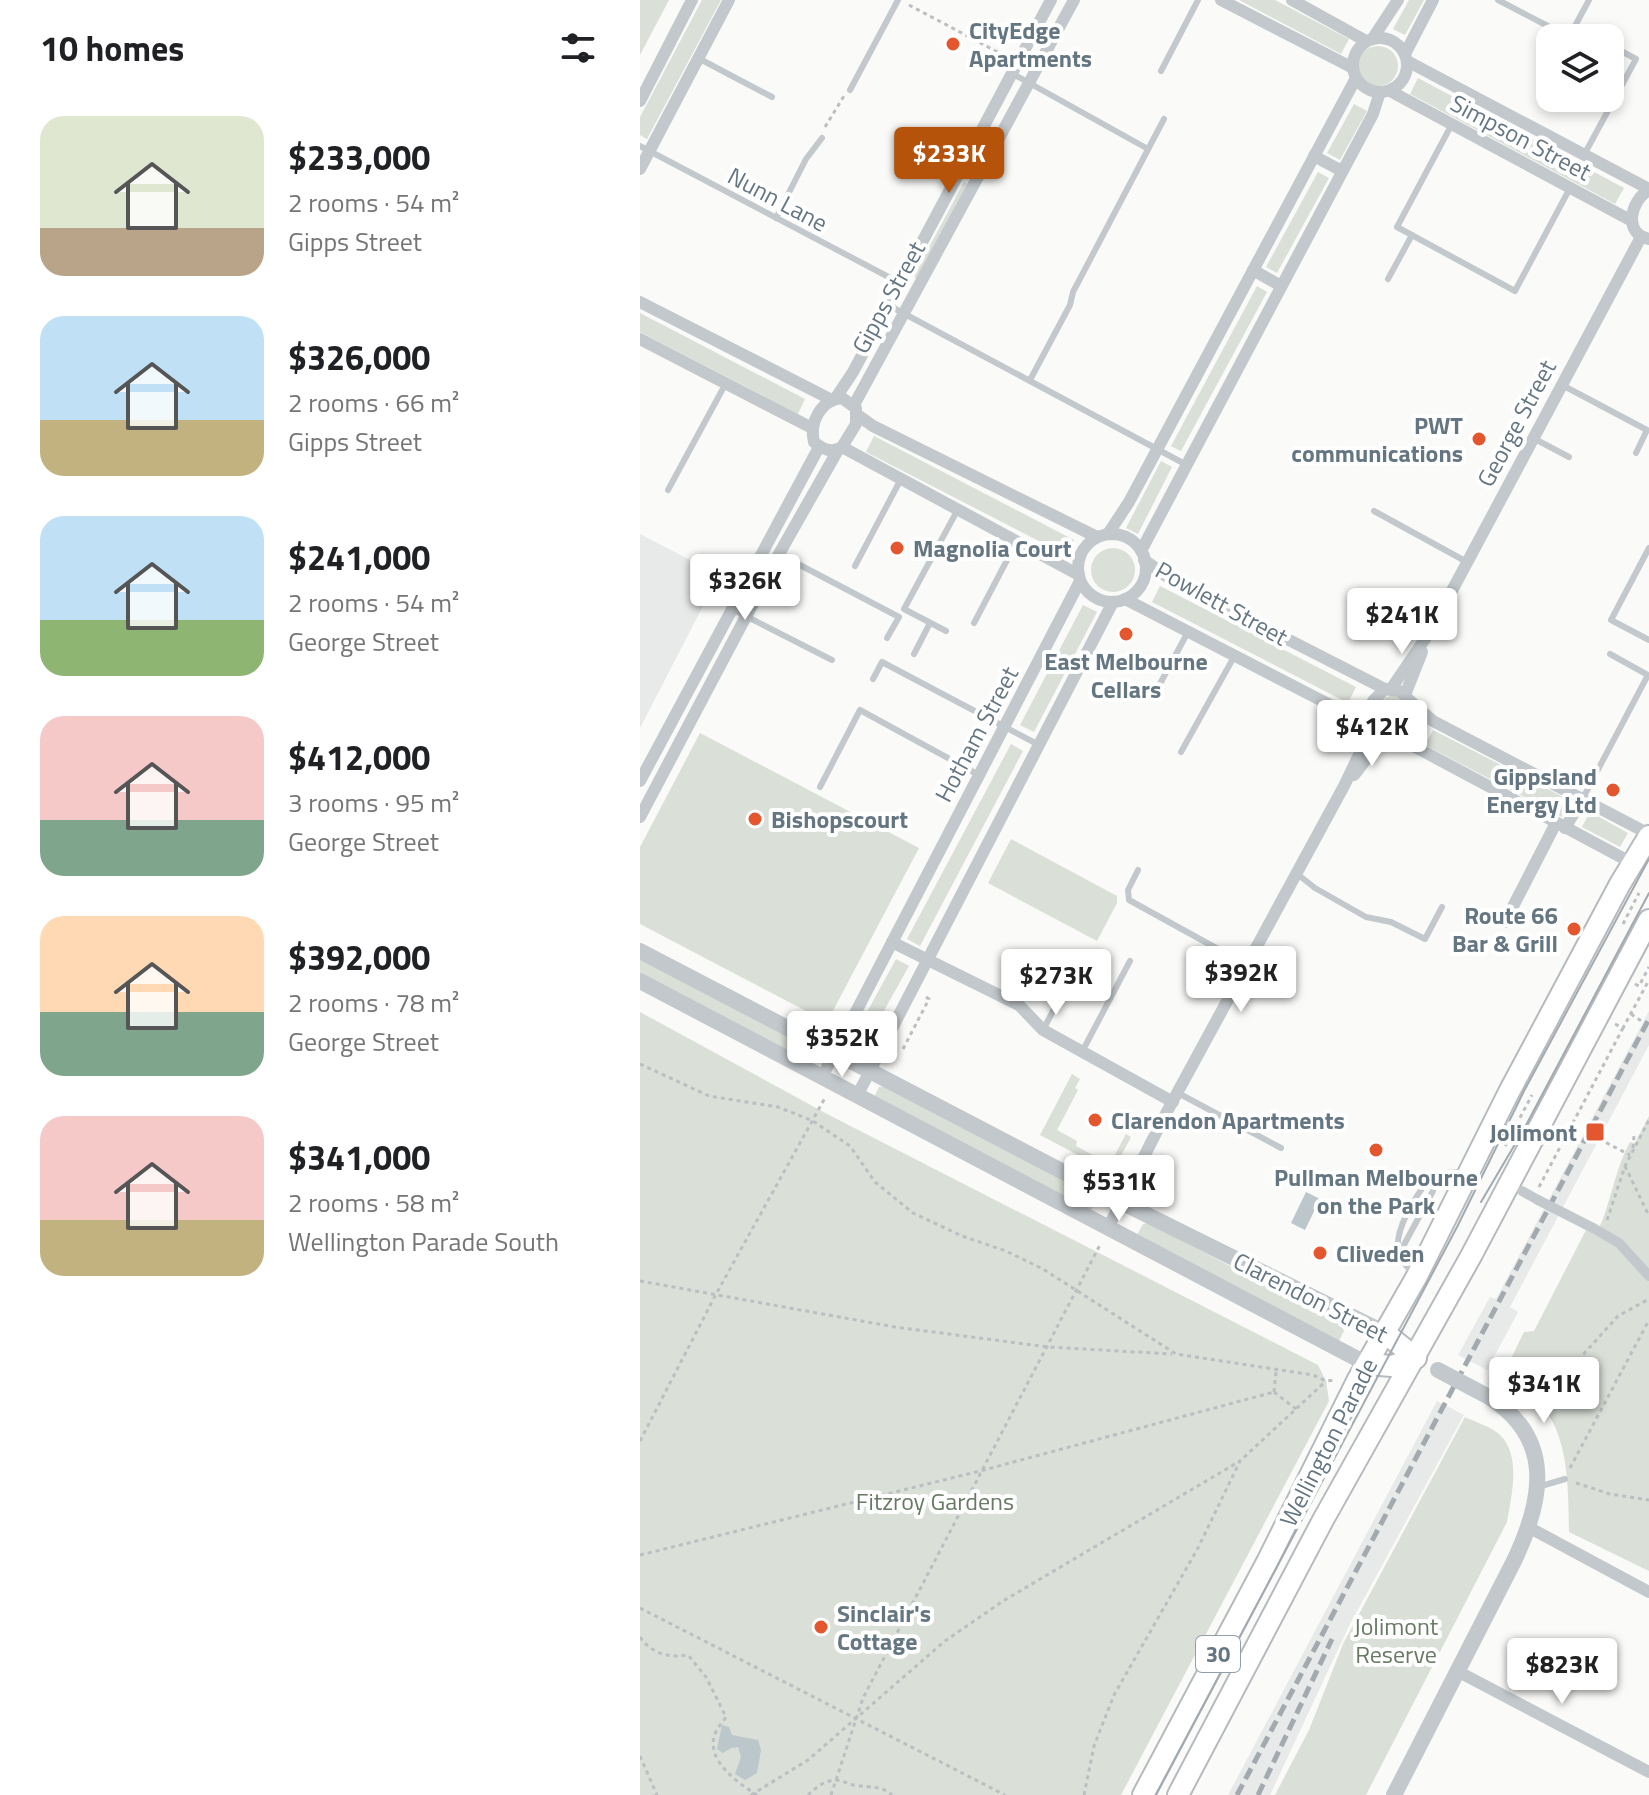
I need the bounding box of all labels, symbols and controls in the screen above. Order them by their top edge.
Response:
place label: CityEdge Apartments [969,12,1092,76]
text: 10 homes [40,22,184,74]
map controls [1536,24,1624,112]
button: layers [1536,24,1624,112]
icon: filters [556,26,600,70]
marker: CityEdge Apartments [944,35,962,53]
street label: Simpson Street [1444,85,1598,190]
pin: $233K [893,127,1005,195]
text: $233,000 [288,131,430,183]
text: $233K [912,133,986,172]
icon: home [104,148,200,244]
street label: Nunn Lane [722,158,834,240]
text: 2 rooms · 54 m² [288,183,459,222]
text: Gipps Street [288,222,422,261]
street label: Gipps Street [842,234,934,360]
text: $326,000 [288,331,430,383]
icon: home [104,348,200,444]
street label: George Street [1467,353,1565,493]
text: 2 rooms · 66 m² [288,383,459,422]
place label: PWT communications [1291,407,1463,471]
text: Gipps Street [288,422,422,461]
marker: PWT communications [1470,430,1488,448]
place label: Magnolia Court [913,530,1072,566]
text: $241,000 [288,531,430,583]
marker: Magnolia Court [888,539,906,557]
icon: home [104,548,200,644]
street label: Powlett Street [1149,552,1295,655]
pin: $326K [689,554,801,622]
text: $326K [708,560,782,599]
text: 2 rooms · 54 m² [288,583,459,622]
pin: $241K [1346,588,1458,656]
text: $241K [1365,594,1439,633]
text: George Street [288,622,439,661]
marker: East Melbourne Cellars [1117,625,1135,643]
place label: East Melbourne Cellars [1044,643,1208,707]
street label: Hotham Street [925,659,1027,808]
pin: $412K [1316,700,1428,768]
text: $412K [1335,706,1409,745]
text: $412,000 [288,731,430,783]
icon: home [104,748,200,844]
place label: Gippsland Energy Ltd [1486,758,1597,822]
marker: Gippsland Energy Ltd [1604,781,1622,799]
text: 3 rooms · 95 m² [288,783,459,822]
place label: Bishopscourt [771,801,908,837]
marker: Bishopscourt [746,810,764,828]
text: George Street [288,822,439,861]
place label: Route 66 Bar & Grill [1452,897,1558,961]
marker: Route 66 Bar & Grill [1565,920,1583,938]
text: $392,000 [288,931,430,983]
pin: $392K [1185,946,1297,1014]
icon: home [104,948,200,1044]
pin: $273K [1000,949,1112,1017]
text: $392K [1204,952,1278,991]
text: $273K [1019,955,1093,994]
text: 2 rooms · 78 m² [288,983,459,1022]
pin: $352K [786,1011,898,1079]
text: $352K [805,1017,879,1056]
text: George Street [288,1022,439,1061]
place label: Clarendon Apartments [1111,1102,1345,1138]
marker: Clarendon Apartments [1086,1111,1104,1129]
place label: Jolimont [1490,1114,1577,1150]
marker: Jolimont [1584,1121,1606,1143]
text: $341,000 [288,1131,430,1183]
marker: Pullman Melbourne on the Park [1367,1141,1385,1159]
icon: home [104,1148,200,1244]
pin: $531K [1063,1155,1175,1223]
place label: Pullman Melbourne on the Park [1274,1159,1478,1223]
text: $531K [1082,1161,1156,1200]
text: 2 rooms · 58 m² [288,1183,459,1222]
text: Wellington Parade South [288,1222,559,1261]
place label: Cliveden [1336,1235,1424,1271]
street label: Clarendon Street [1227,1243,1395,1352]
marker: Cliveden [1311,1244,1329,1262]
street label: Wellington Parade [1270,1351,1386,1533]
pin: $341K [1488,1357,1600,1425]
text: $341K [1507,1363,1581,1402]
park label: Fitzroy Gardens [856,1483,1014,1519]
place label: Sinclair's Cottage [837,1595,931,1659]
park label: Jolimont Reserve [1354,1608,1439,1672]
marker: Sinclair's Cottage [812,1618,830,1636]
road number: 30 [1196,1636,1240,1672]
pin: $823K [1506,1638,1618,1706]
text: $823K [1525,1644,1599,1683]

